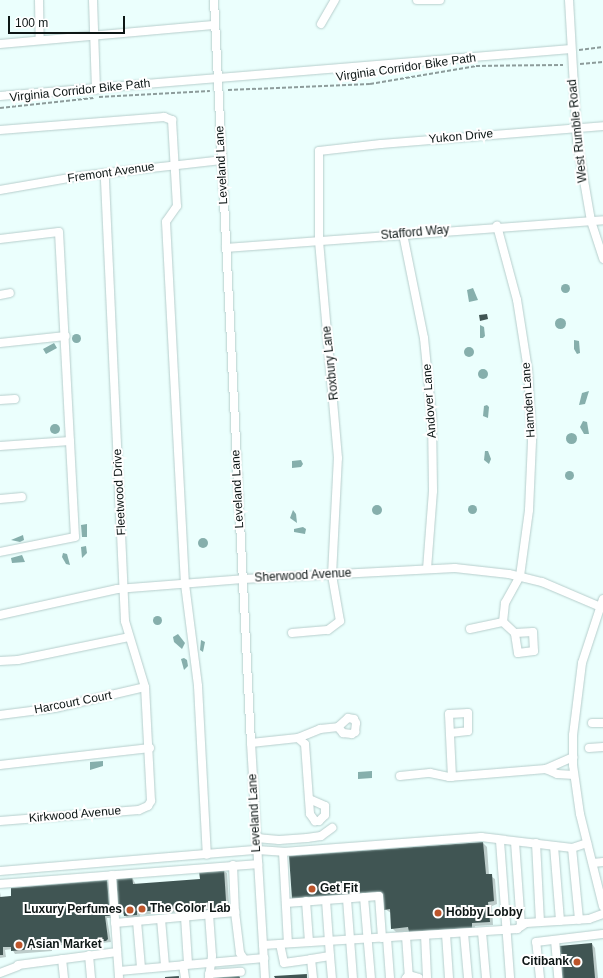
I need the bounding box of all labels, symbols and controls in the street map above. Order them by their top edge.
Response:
scale bar [10,8,127,34]
text: 100 m [15,16,48,30]
street label: Virginia Corridor Bike Path [335,51,477,85]
street label: Virginia Corridor Bike Path [9,76,151,106]
street label: West Rumble Road [565,79,591,183]
street label: Leveland Lane [213,125,231,205]
street label: Yukon Drive [428,127,494,147]
street label: Fremont Avenue [66,160,156,186]
street label: Stafford Way [380,223,450,243]
street label: Roxbury Lane [320,325,342,401]
street label: Hamden Lane [519,362,539,438]
street label: Andover Lane [420,363,440,439]
street label: Fleetwood Drive [111,448,129,536]
street label: Leveland Lane [229,449,247,529]
street label: Sherwood Avenue [254,566,352,586]
street label: Harcourt Court [33,688,113,718]
street label: Leveland Lane [246,773,264,853]
street label: Kirkwood Avenue [28,804,122,826]
place label: Get Fit [320,882,358,896]
marker: Get Fit [307,884,317,894]
place label: The Color Lab [150,902,231,916]
place label: Luxury Perfumes [24,903,122,917]
marker: The Color Lab [137,904,147,914]
marker: Luxury Perfumes [125,905,135,915]
place label: Hobby Lobby [446,906,523,920]
marker: Hobby Lobby [433,908,443,918]
place label: Asian Market [27,938,102,952]
marker: Asian Market [14,940,24,950]
place label: Citibank [522,955,569,969]
marker: Citibank [572,957,582,967]

